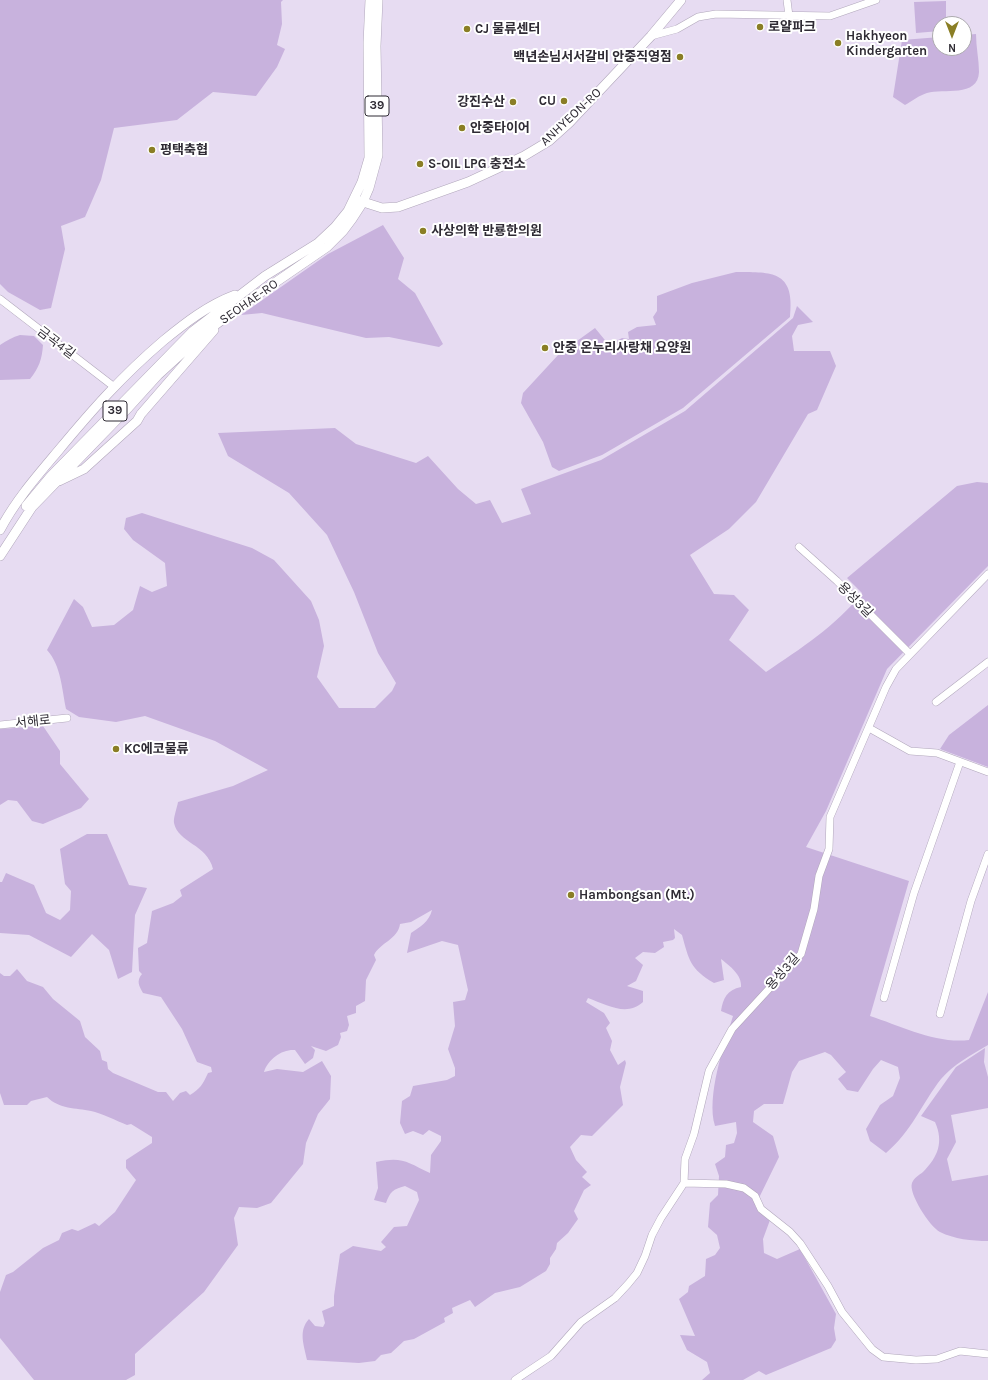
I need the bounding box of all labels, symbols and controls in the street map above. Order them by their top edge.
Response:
north arrow [932,16,972,56]
place label: 로얄파크 [768,19,816,35]
place label: CJ 물류센터 [475,21,540,37]
marker: 로얄파크 [755,22,765,32]
marker: CJ 물류센터 [462,24,472,34]
place label: Hakhyeon Kindergarten [846,28,927,59]
marker: Hakhyeon Kindergarten [833,38,843,48]
text: N [948,41,956,54]
place label: 백년손님서서갈비 안중직영점 [513,49,672,65]
marker: 백년손님서서갈비 안중직영점 [675,52,685,62]
street label: ANHYEON-RO [537,85,605,149]
place label: CU [539,93,556,109]
place label: 강진수산 [457,94,505,110]
road number: 39 [365,96,389,116]
marker: CU [559,96,569,106]
marker: 강진수산 [508,97,518,107]
place label: 안중타이어 [470,120,530,136]
marker: 안중타이어 [457,123,467,133]
place label: 평택축협 [160,142,208,158]
marker: 평택축협 [147,145,157,155]
place label: S-OIL LPG 충전소 [428,156,526,172]
marker: S-OIL LPG 충전소 [415,159,425,169]
place label: 사상의학 반룡한의원 [431,223,542,239]
marker: 사상의학 반룡한의원 [418,226,428,236]
street label: SEOHAE-RO [217,276,281,328]
street label: 금곡4길 [34,324,78,362]
place label: 안중 온누리사랑채 요양원 [553,340,691,356]
marker: 안중 온누리사랑채 요양원 [540,343,550,353]
road number: 39 [103,401,127,421]
street label: 용성3길 [834,579,876,621]
street label: 서해로 [14,712,52,732]
place label: KC에코물류 [124,741,189,757]
marker: KC에코물류 [111,744,121,754]
place label: Hambongsan (Mt.) [579,887,695,903]
marker: Hambongsan (Mt.) [566,890,576,900]
street label: 용성3길 [763,950,803,994]

